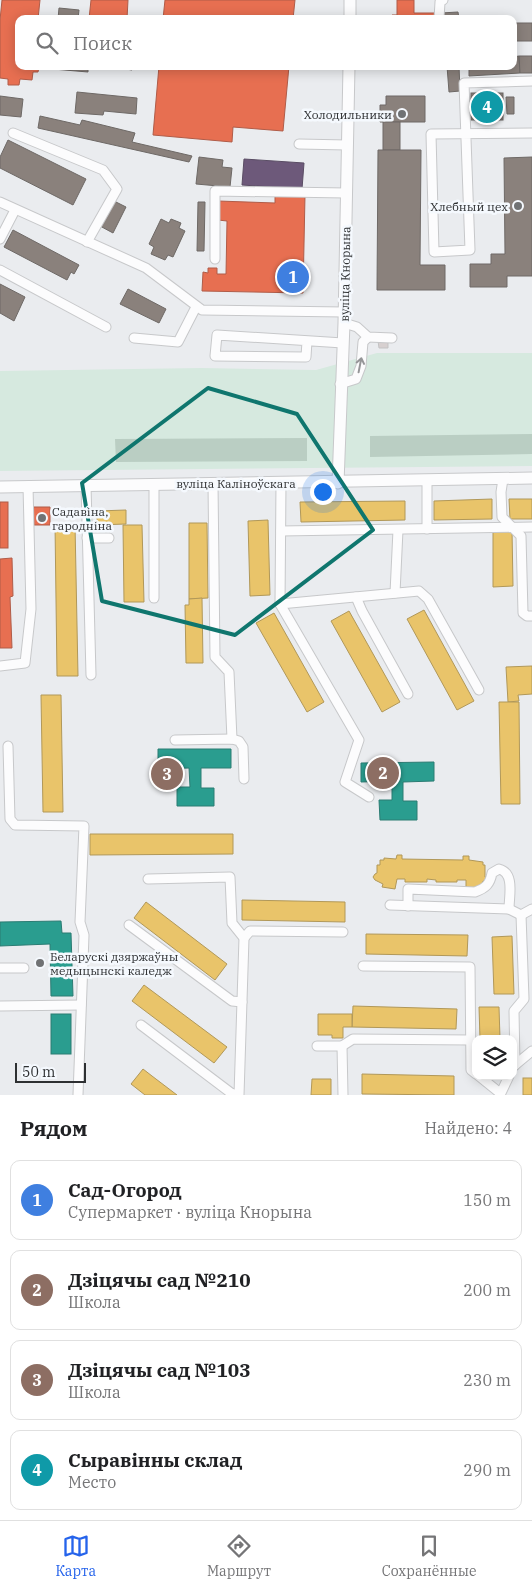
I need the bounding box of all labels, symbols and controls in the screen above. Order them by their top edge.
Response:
search box [15,15,517,70]
icon: search [33,29,61,57]
text: Поиск [73,31,132,55]
pin: 4 [471,88,503,126]
place label: Холодильники [304,107,392,122]
marker: Холодильники [396,108,408,120]
place label: Хлебный цех [430,199,508,214]
marker: Хлебный цех [512,200,524,212]
street label: вуліца Кнорына [337,226,353,322]
pin: 1 [277,258,309,296]
one-way arrow [356,358,365,374]
street label: вуліца Каліноўскага [176,476,296,491]
your location [310,479,336,505]
place label: Садавіна, гародніна [52,504,112,533]
marker: Садавіна, гародніна [36,512,48,524]
pin: 2 [367,754,399,792]
pin: 3 [151,755,183,793]
place label: Беларускі дзяржаўны медыцынскі каледж [50,949,179,978]
marker: Беларускі дзяржаўны медыцынскі каледж [34,957,46,969]
map controls [472,1035,517,1080]
button: layers [472,1035,517,1080]
scale bar [15,1060,86,1083]
text: 50 m [22,1063,55,1081]
text: Рядом [20,1114,88,1142]
text: Найдено: 4 [424,1118,512,1138]
text: Сад-Огород [68,1178,182,1202]
text: 1 [32,1190,42,1210]
text: 150 m [463,1190,511,1210]
text: Супермаркет · вуліца Кнорына [68,1202,312,1222]
text: Дзіцячы сад №210 [68,1268,251,1292]
text: 2 [32,1280,42,1300]
text: 200 m [463,1280,511,1300]
text: Школа [68,1292,121,1312]
text: Дзіцячы сад №103 [68,1358,251,1382]
text: 3 [32,1370,42,1390]
text: 230 m [463,1370,511,1390]
text: Школа [68,1382,121,1402]
text: Сыравінны склад [68,1448,242,1472]
text: 4 [32,1460,42,1480]
text: 290 m [463,1460,511,1480]
text: Место [68,1472,116,1492]
tab: Карта [55,1532,96,1580]
tab: Маршрут [207,1532,271,1580]
tab: Сохранённые [382,1532,477,1580]

